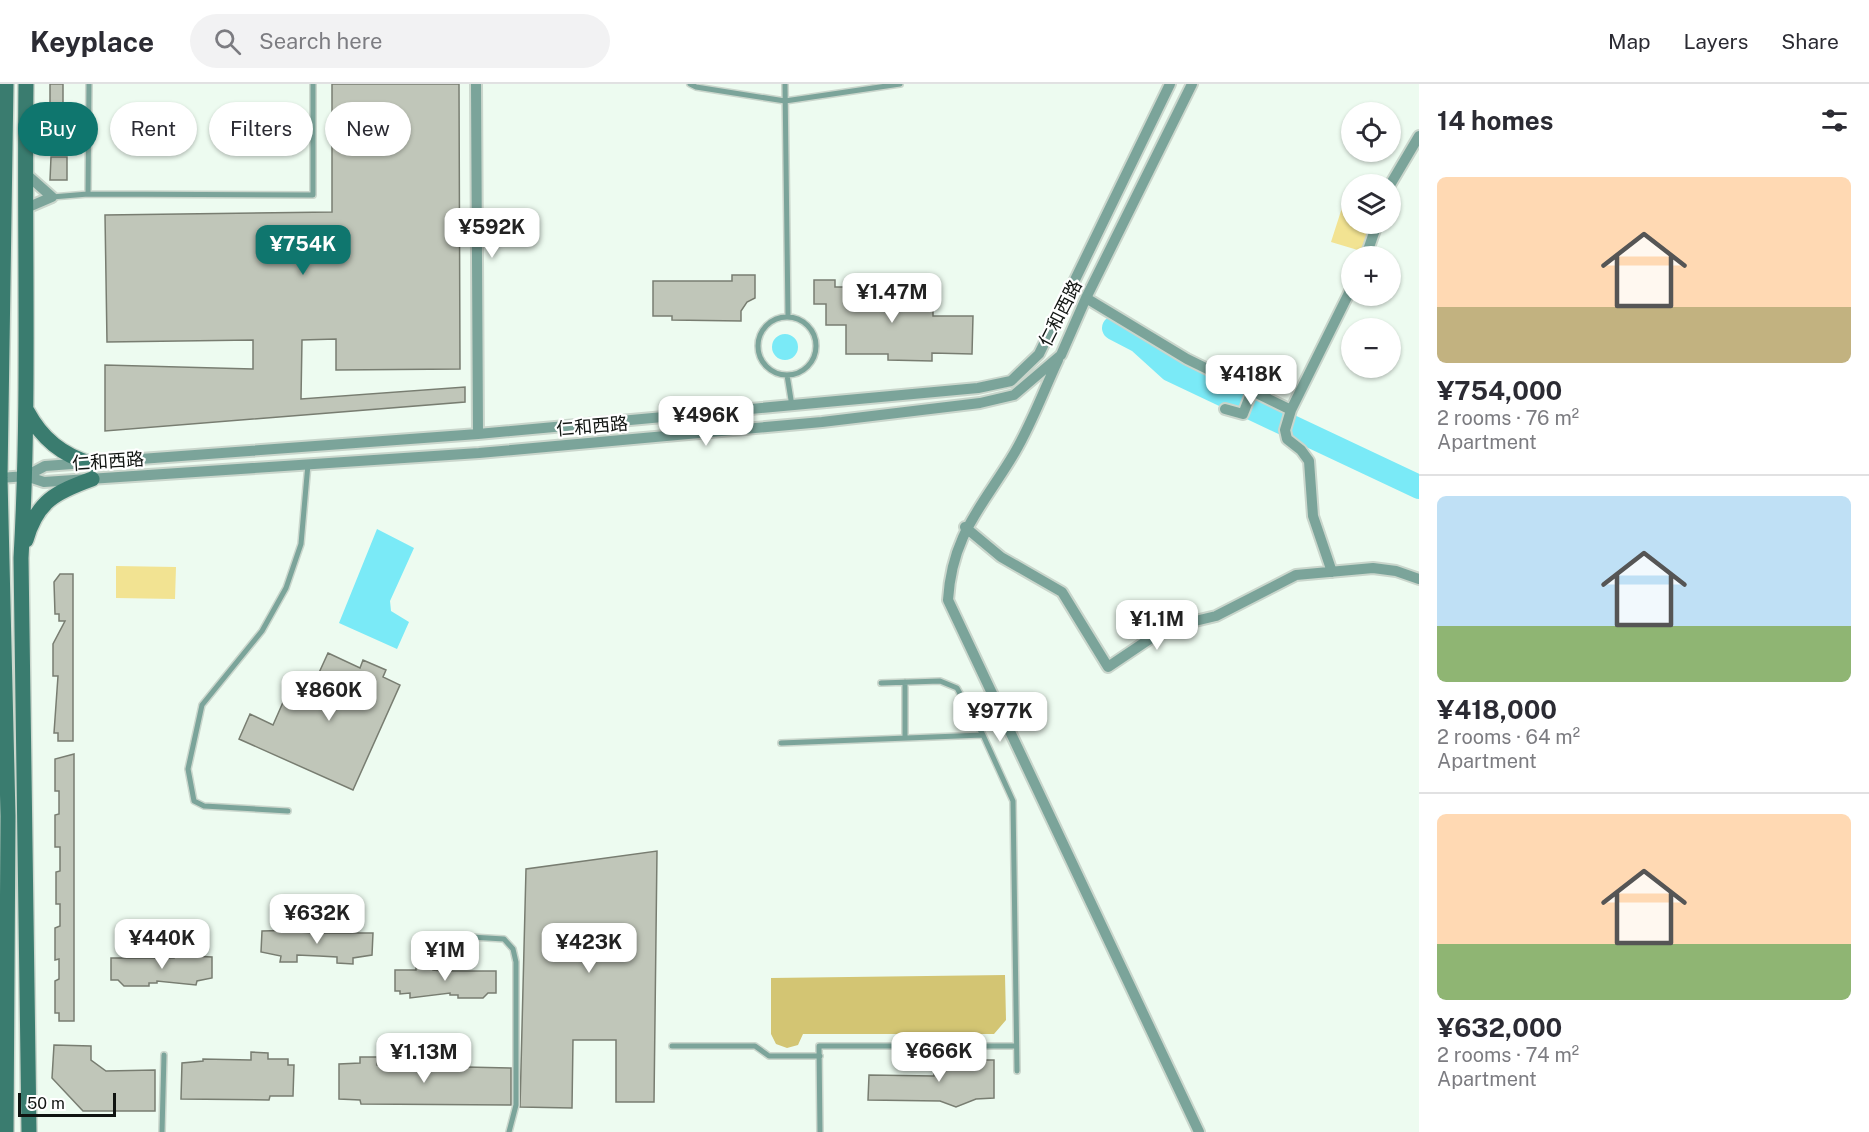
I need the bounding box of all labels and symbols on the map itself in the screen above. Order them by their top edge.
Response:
pin: ¥592K [450,208,534,259]
pin: ¥754K [261,225,345,276]
pin: ¥1.47M [843,273,941,324]
street label: 仁和西路 [1034,276,1086,350]
pin: ¥418K [1209,355,1293,406]
pin: ¥496K [664,396,748,447]
street label: 仁和西路 [555,412,629,440]
street label: 仁和西路 [71,448,145,474]
pin: ¥1.1M [1115,600,1199,651]
pin: ¥860K [287,671,371,722]
pin: ¥977K [958,692,1042,743]
pin: ¥632K [275,894,359,945]
pin: ¥440K [120,919,204,970]
pin: ¥423K [547,923,631,974]
pin: ¥1M [416,931,474,982]
pin: ¥666K [897,1032,981,1083]
pin: ¥1.13M [375,1033,473,1084]
scale bar [18,1090,116,1118]

